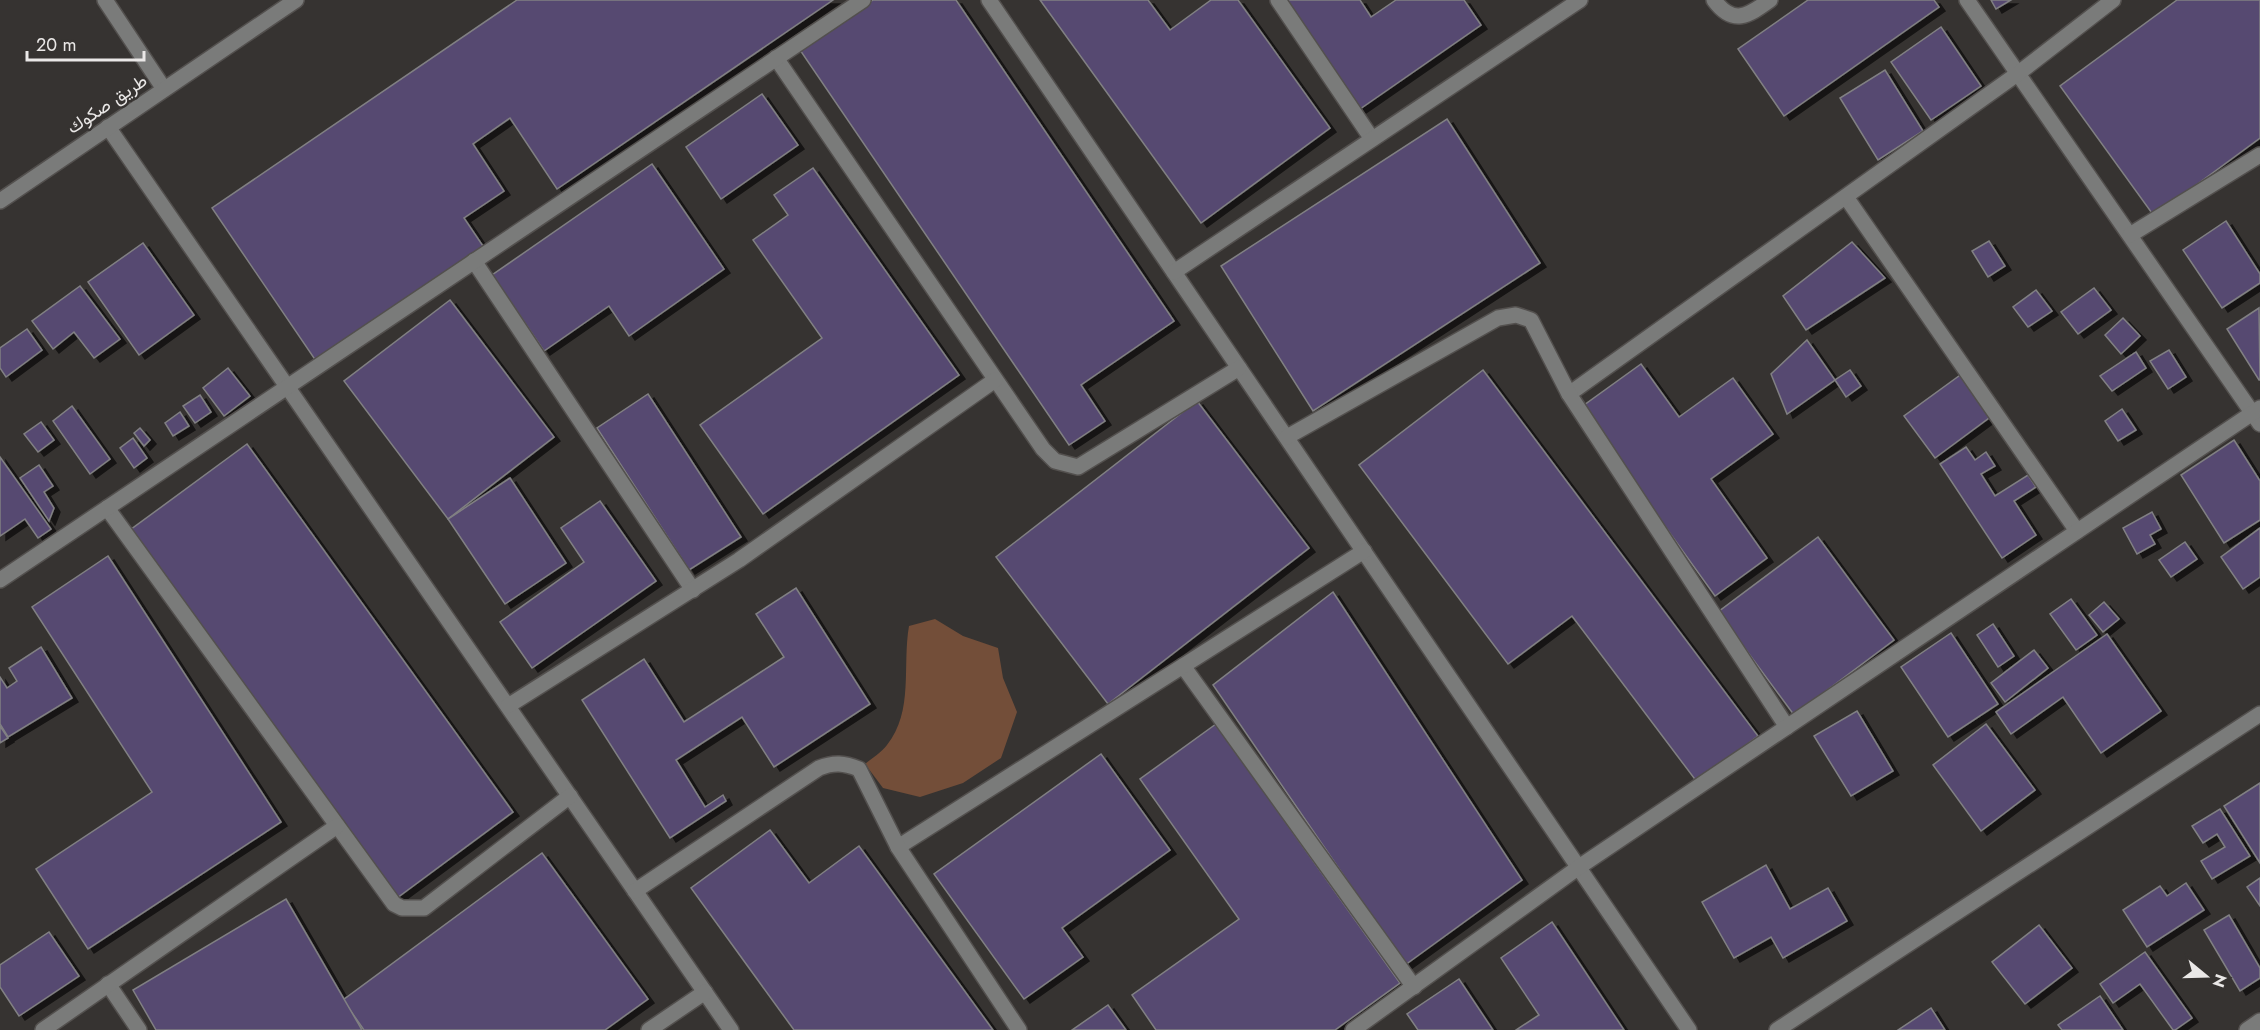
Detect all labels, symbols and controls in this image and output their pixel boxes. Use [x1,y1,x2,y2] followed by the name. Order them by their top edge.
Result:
[27,24,144,62] scale bar
[36,32,76,58] text: 20 m
[62,68,152,140] street label: طريق صكوك
[2176,946,2236,1006] north arrow
[2207,971,2233,990] text: N

